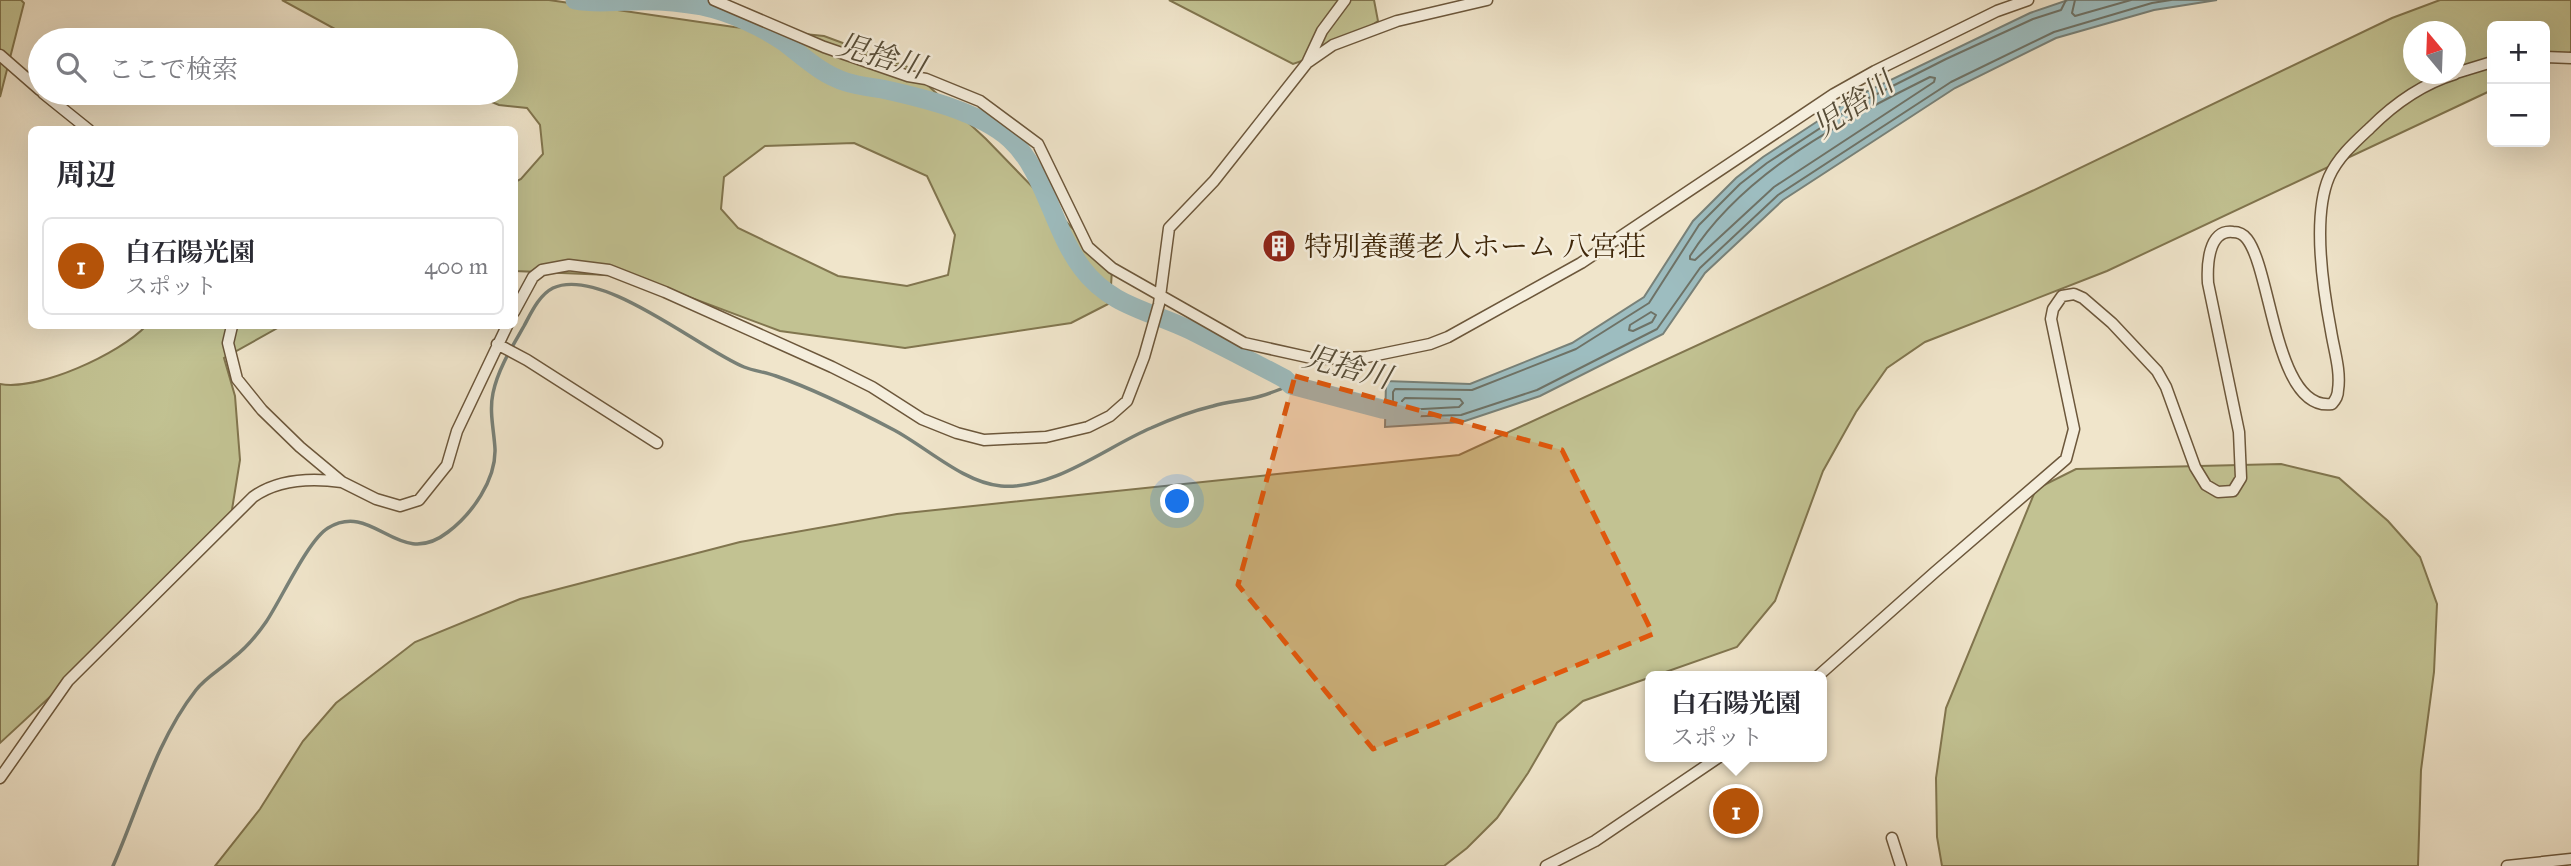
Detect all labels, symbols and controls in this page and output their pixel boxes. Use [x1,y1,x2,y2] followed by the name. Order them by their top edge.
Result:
[2403,21,2466,84] north arrow
[2487,21,2550,147] map controls
[2487,21,2550,84] button: +
[833,26,932,87] water label: 児捨川
[28,28,518,105] search box
[52,48,90,86] icon: search
[108,53,238,85] text: ここで検索
[1806,63,1903,146] water label: 児捨川
[2487,84,2550,147] button: −
[56,157,116,193] text: 周辺
[1260,227,1298,265] building icon: 特別養護老人ホーム 八宮荘
[1304,229,1646,264] place label: 特別養護老人ホーム 八宮荘
[125,236,255,268] text: 白石陽光園
[76,252,86,280] text: 1
[424,252,488,280] text: 400 m
[125,272,217,300] text: スポット
[1299,338,1398,397] water label: 児捨川
[1160,484,1194,518] your location
[1645,671,1827,762] popup
[1671,687,1801,719] text: 白石陽光園
[1671,723,1763,751] text: スポット
[1713,785,1759,837] pin: 1

